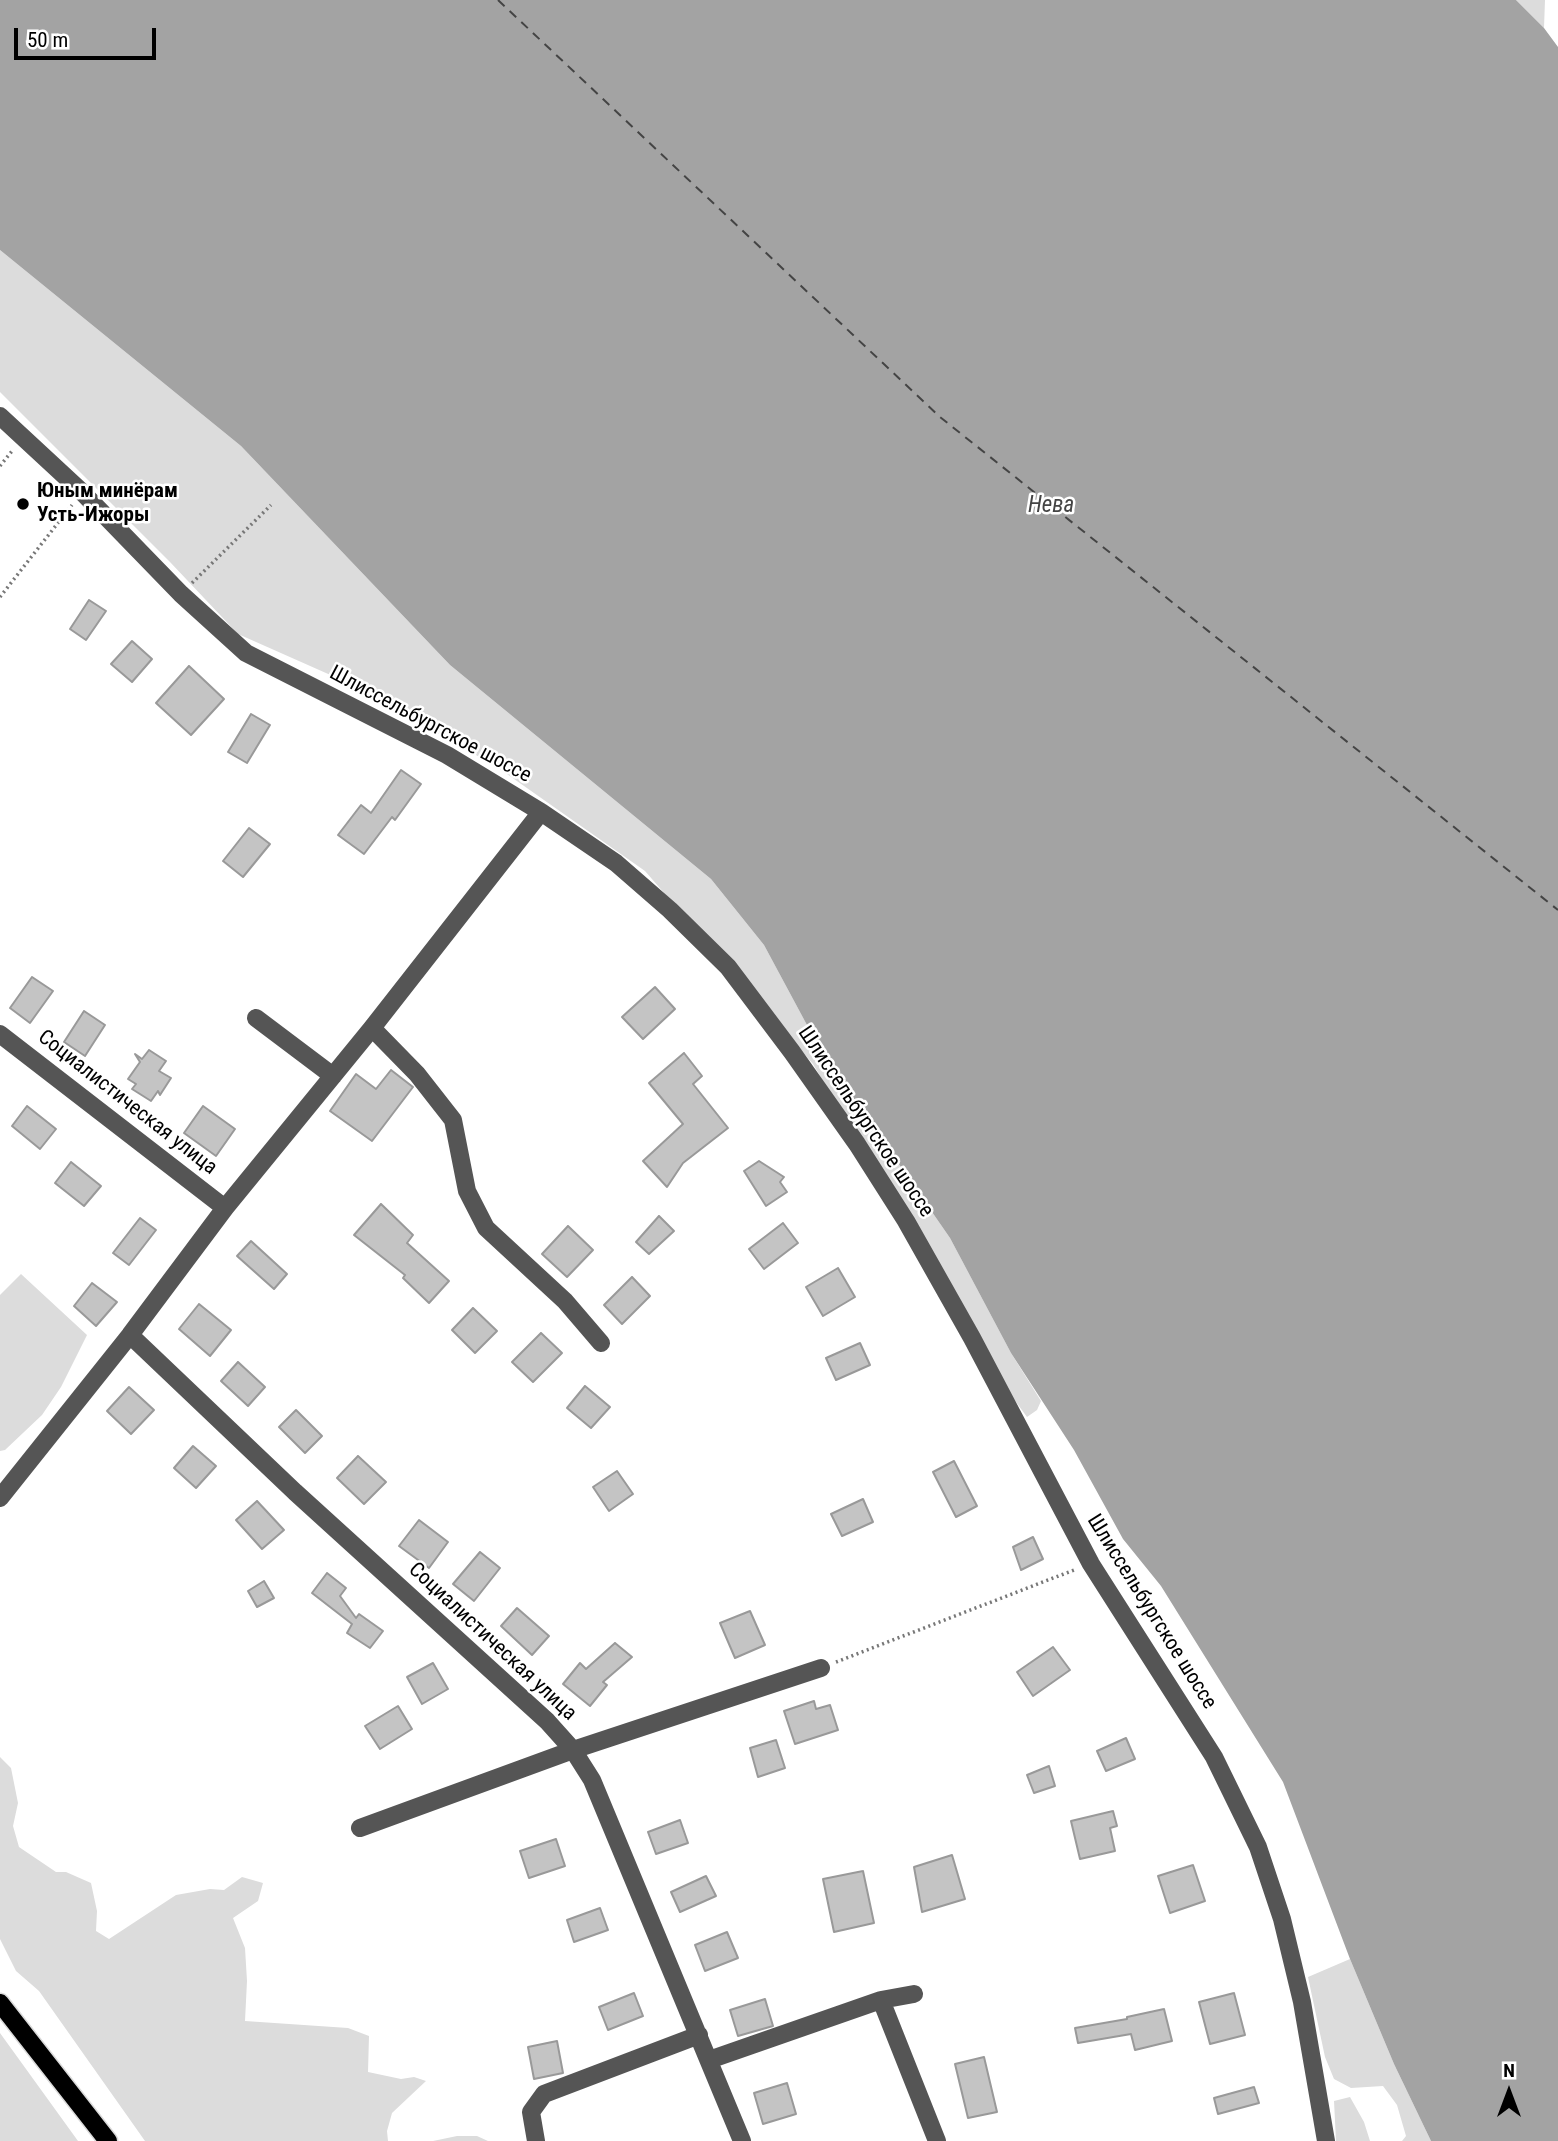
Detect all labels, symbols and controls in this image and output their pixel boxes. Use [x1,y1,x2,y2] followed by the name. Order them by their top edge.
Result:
[18,14,159,58] scale bar
[27,28,68,52] text: 50 m
[37,479,178,529] place label: Юным минёрам Усть-Ижоры
[1028,492,1074,520] water label: Нева
[15,496,31,512] marker: Юным минёрам Усть-Ижоры
[325,661,535,789] street label: Шлиссельбургское шоссе
[792,1022,938,1222] street label: Шлиссельбургское шоссе
[32,1025,222,1181] street label: Социалистическая улица
[1081,1510,1221,1714] street label: Шлиссельбургское шоссе
[403,1558,581,1726] street label: Социалистическая улица
[1474,2057,1544,2127] north arrow
[1503,2059,1515,2082] text: N

